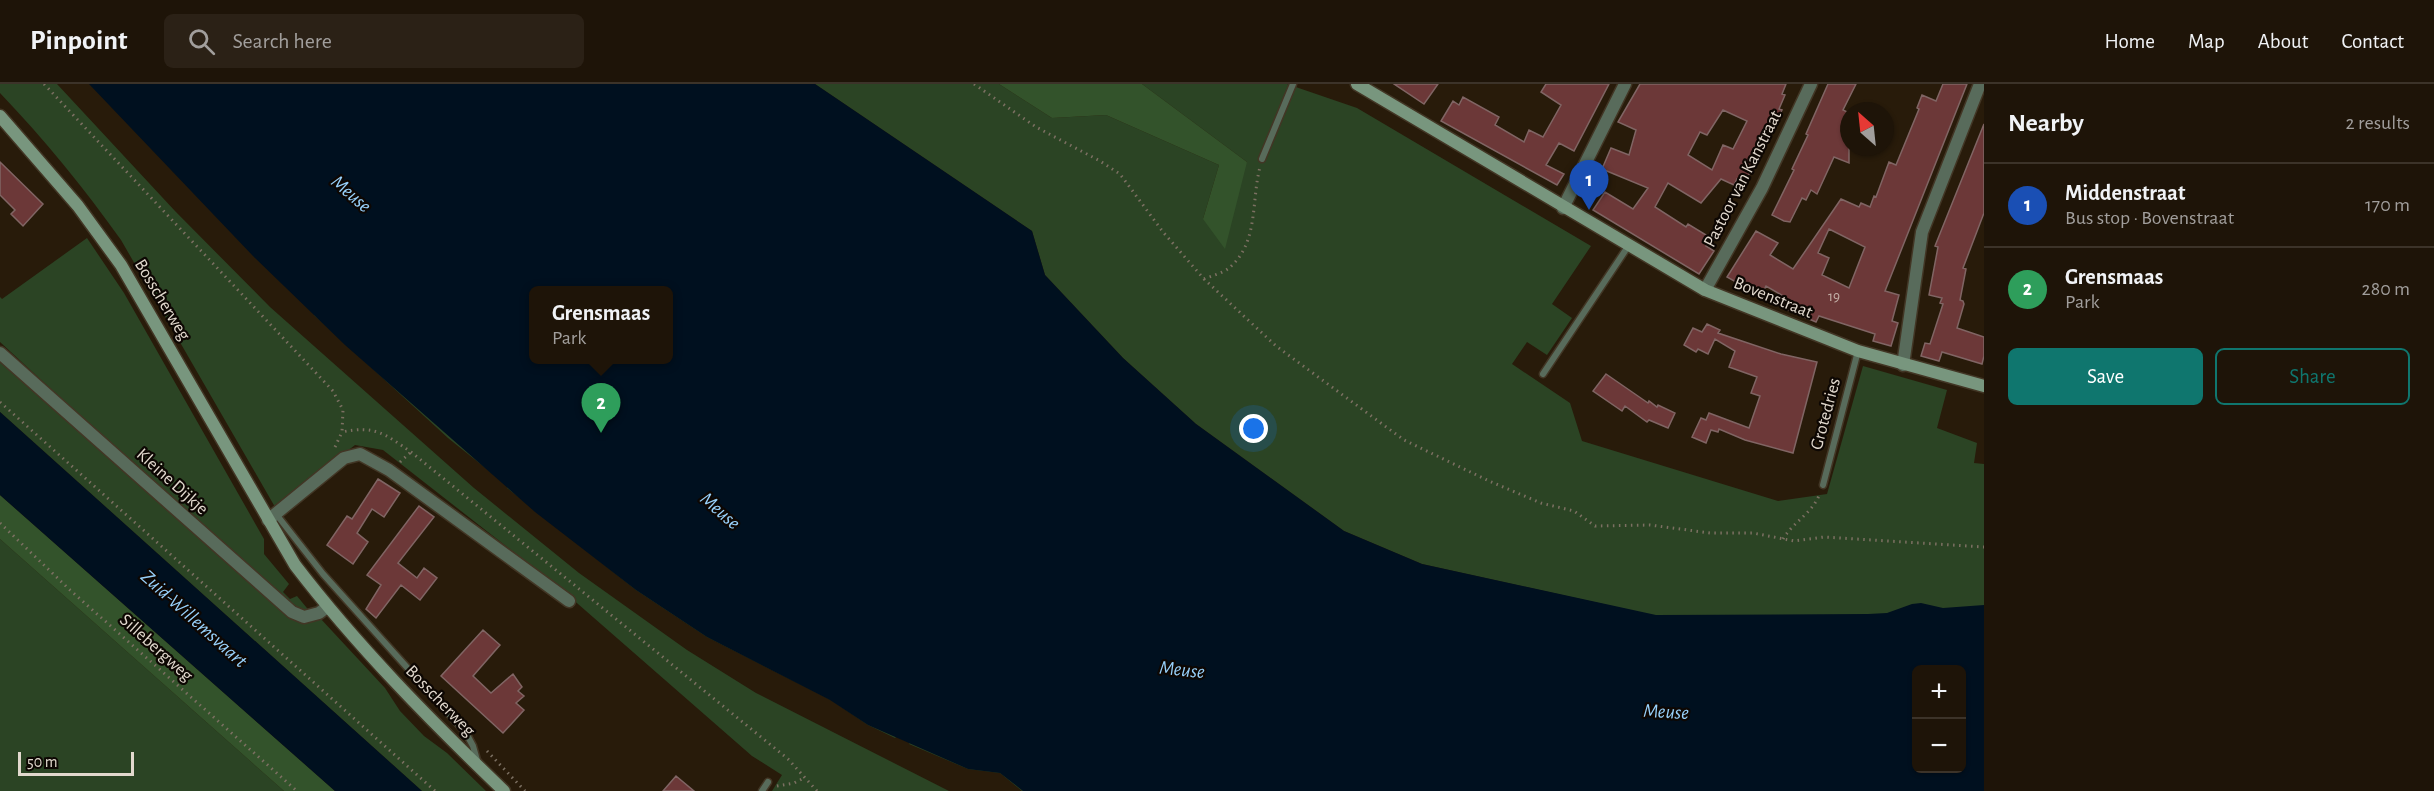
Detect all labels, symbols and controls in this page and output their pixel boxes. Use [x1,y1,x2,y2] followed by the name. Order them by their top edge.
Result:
[164,14,584,68] search box
[185,25,218,58] icon: search
[30,27,128,55] text: Pinpoint
[233,30,332,52] text: Search here
[2104,31,2155,52] text: Home
[2188,31,2225,52] text: Map
[2258,31,2308,52] text: About
[2341,31,2404,52] text: Contact
[1840,102,1894,156] north arrow
[1701,107,1785,250] street label: Pastoor van Kanstraat
[2008,110,2084,136] text: Nearby
[2346,113,2410,133] text: 2 results
[1570,160,1608,210] pin: 1
[327,172,375,217] water label: Meuse
[2065,182,2185,204] text: Middenstraat
[2024,195,2031,215] text: 1
[2365,195,2410,215] text: 170 m
[2065,208,2234,228] text: Bus stop · Bovenstraat
[131,256,193,344] street label: Bosscherweg
[2065,266,2163,288] text: Grensmaas
[1731,274,1815,322] street label: Bovenstraat
[2023,279,2032,299] text: 2
[2362,279,2410,299] text: 280 m
[529,286,673,364] popup
[1828,289,1840,304] house number: 19
[2065,292,2100,312] text: Park
[552,302,650,324] text: Grensmaas
[552,328,586,348] text: Park
[2008,348,2203,405] button: Save
[2215,348,2410,405] button: Share
[1808,376,1844,452] street label: Grotedries
[582,384,620,433] pin: 2
[1239,414,1268,443] your location
[133,445,211,519] street label: Kleine Dijkje
[696,489,744,534] water label: Meuse
[137,566,251,672] water label: Zuid-Willemsvaart
[116,611,196,685] street label: Sillebergweg
[1158,658,1206,682] water label: Meuse
[402,662,478,740] street label: Bosscherweg
[1912,665,1966,773] map controls
[1912,665,1966,719] button: +
[1643,701,1690,723] water label: Meuse
[1912,719,1966,773] button: −
[18,749,134,776] scale bar
[27,754,58,770] text: 50 m

